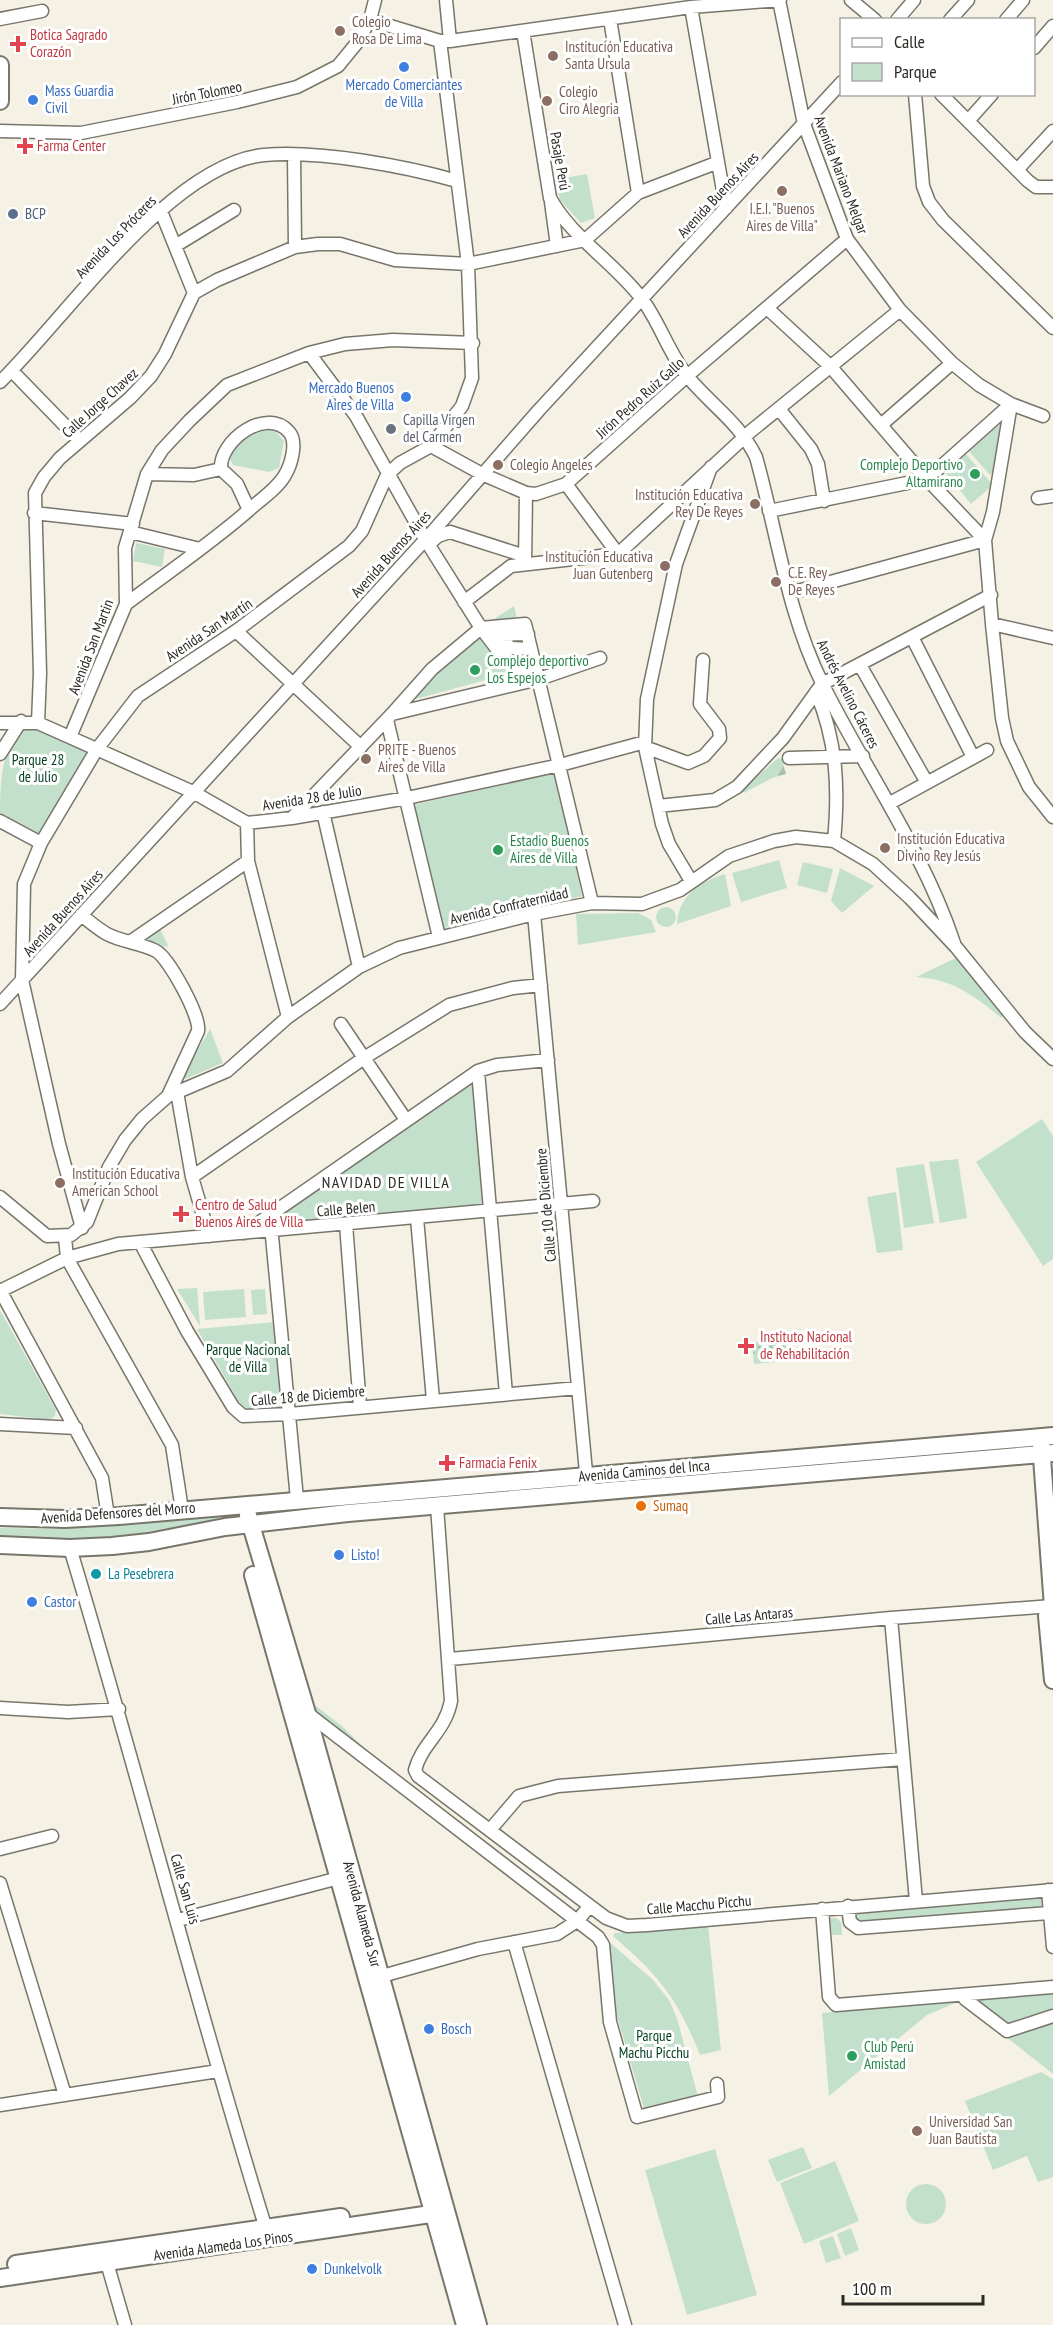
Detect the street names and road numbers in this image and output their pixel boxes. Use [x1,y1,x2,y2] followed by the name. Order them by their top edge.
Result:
[169,76,243,109] street label: Jirón Tolomeo
[810,113,873,237] street label: Avenida Mariano Melgar
[546,130,575,192] street label: Pasaje Perú
[673,148,762,242] street label: Avenida Buenos Aires
[71,191,160,282] street label: Avenida Los Próceres
[591,353,688,443] street label: Jirón Pedro Ruiz Gallo
[58,363,142,442] street label: Calle Jorge Chavez
[347,506,435,601] street label: Avenida Buenos Aires
[162,594,256,666] street label: Avenida San Martín
[64,597,117,697] street label: Avenida San Martin
[813,636,884,751] street label: Andrés Avelino Cáceres
[261,780,363,815] street label: Avenida 28 de Julio
[19,865,107,960] street label: Avenida Buenos Aires
[448,883,570,928] street label: Avenida Confraternidad
[531,1147,560,1263] street label: Calle 10 de Diciembre
[316,1196,376,1221] street label: Calle Belen
[250,1381,366,1410] street label: Calle 18 de Diciembre
[577,1455,711,1486] street label: Avenida Caminos del Inca
[40,1498,196,1527] street label: Avenida Defensores del Morro
[704,1602,794,1629] street label: Calle Las Antaras
[166,1852,205,1926] street label: Calle San Luis
[339,1859,386,1970] street label: Avenida Alameda Sur
[646,1890,752,1919] street label: Calle Macchu Picchu
[152,2226,294,2265] street label: Avenida Alameda Los Pinos

